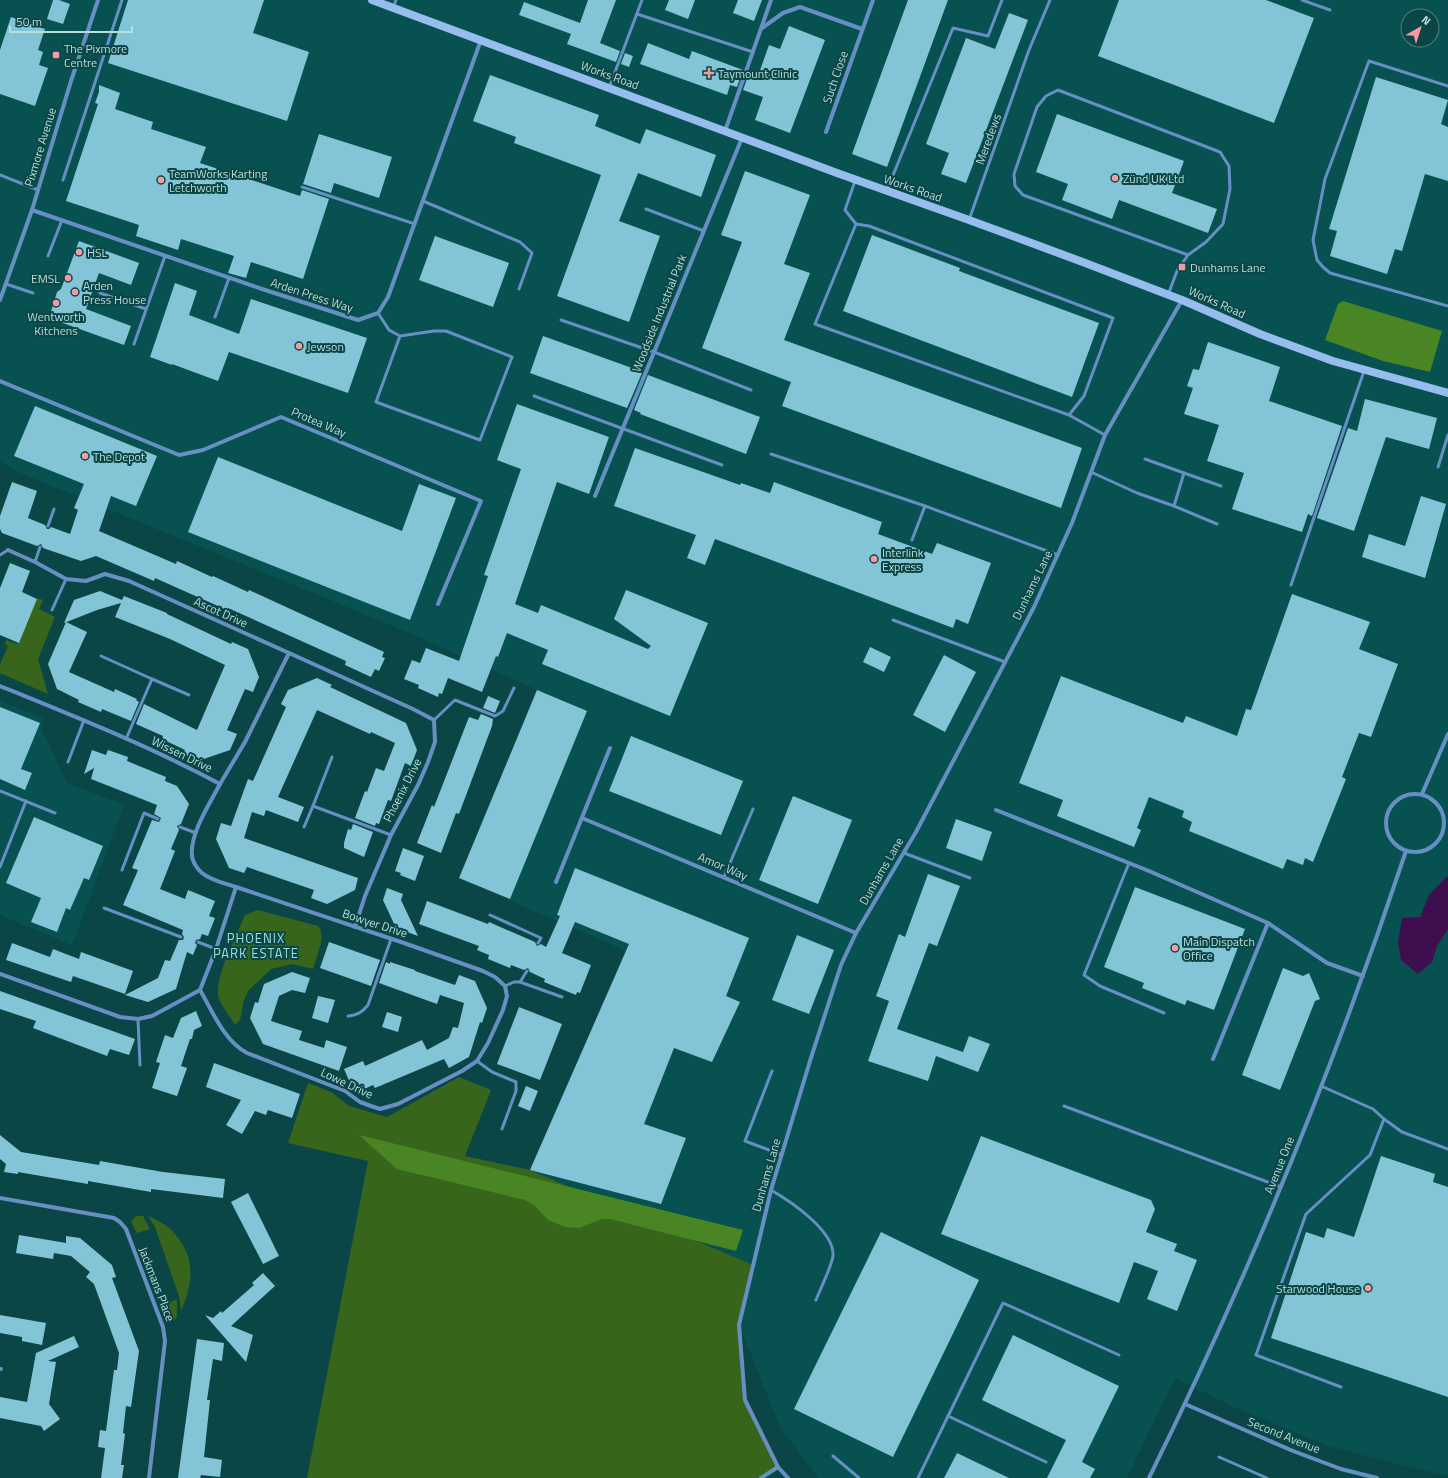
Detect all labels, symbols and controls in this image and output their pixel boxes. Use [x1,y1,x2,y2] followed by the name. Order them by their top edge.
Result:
[10,8,132,34] scale bar
[1400,8,1440,48] north arrow
[16,12,42,31] text: 50 m
[1418,12,1434,29] text: N
[64,39,127,72] place label: The Pixmore Centre
[817,48,853,106] street label: Such Close
[51,50,61,60] marker: The Pixmore Centre
[578,56,642,94] street label: Works Road
[718,64,797,83] place label: Taymount Clinic
[703,67,715,79] marker: Taymount Clinic
[19,105,61,189] street label: Pixmore Avenue
[970,110,1006,167] street label: Meredews
[169,164,267,197] place label: TeamWorks Karting Letchworth
[881,169,945,207] street label: Works Road
[1123,169,1184,188] place label: Zünd UK Ltd
[1110,173,1120,183] marker: Zünd UK Ltd
[156,175,166,185] marker: TeamWorks Karting Letchworth
[87,243,108,262] place label: HSL
[74,247,84,257] marker: HSL
[627,251,691,375] street label: Woodside Industrial Park
[1190,258,1266,277] place label: Dunhams Lane
[1177,262,1187,272] marker: Dunhams Lane
[31,269,60,288] place label: EMSL
[63,273,73,283] marker: EMSL
[268,273,356,317] street label: Arden Press Way
[83,276,146,309] place label: Arden Press House
[1185,281,1249,323] street label: Works Road
[70,287,80,297] marker: Arden Press House
[51,298,61,308] marker: Wentworth Kitchens
[27,307,85,340] place label: Wentworth Kitchens
[307,337,344,356] place label: Jewson
[294,341,304,351] marker: Jewson
[288,402,350,442] street label: Protea Way
[93,447,146,466] place label: The Depot
[80,451,90,461] marker: The Depot
[882,543,924,576] place label: Interlink Express
[1007,547,1057,623] street label: Dunhams Lane
[869,554,879,564] marker: Interlink Express
[191,592,251,632] street label: Ascot Drive
[148,731,216,777] street label: Wissen Drive
[378,755,426,825] street label: Phoenix Drive
[854,834,908,908] street label: Dunhams Lane
[695,847,751,885] street label: Amor Way
[340,904,410,942] street label: Bowyer Drive
[213,928,299,963] district label: PHOENIX PARK ESTATE
[1183,932,1255,965] place label: Main Dispatch Office
[1170,943,1180,953] marker: Main Dispatch Office
[318,1063,376,1103] street label: Lowe Drive
[1259,1133,1299,1197] street label: Avenue One
[746,1136,786,1214] street label: Dunhams Lane
[134,1244,180,1324] street label: Jackmans Place
[1276,1279,1360,1298] place label: Starwood House
[1363,1283,1373,1293] marker: Starwood House
[1245,1412,1323,1458] street label: Second Avenue

